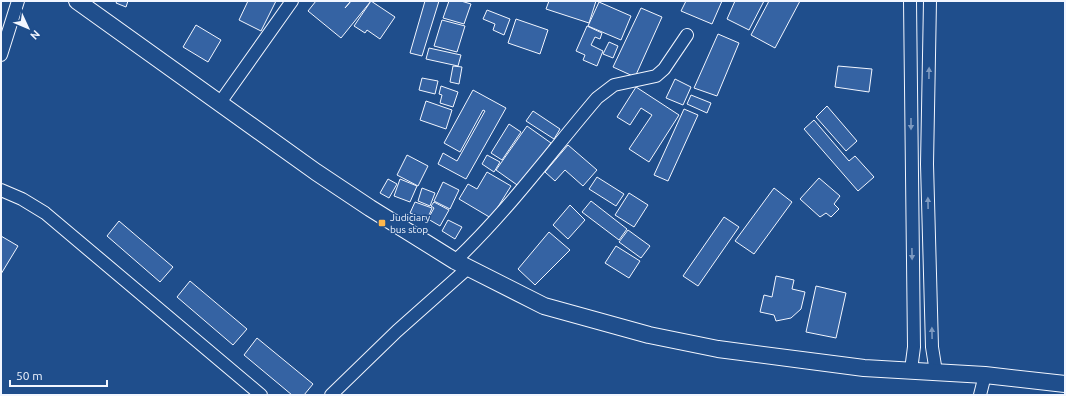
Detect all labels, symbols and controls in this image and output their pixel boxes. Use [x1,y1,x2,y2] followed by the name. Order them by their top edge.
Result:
[8,8,48,48] north arrow
[28,28,42,42] text: N
[926,66,932,79] one-way arrow
[908,118,914,131] one-way arrow
[925,197,932,209] one-way arrow
[390,212,430,235] place label: Judiciary bus stop
[377,218,387,228] marker: Judiciary bus stop
[909,248,915,261] one-way arrow
[928,327,935,339] one-way arrow
[10,362,107,388] scale bar
[16,369,43,382] text: 50 m

